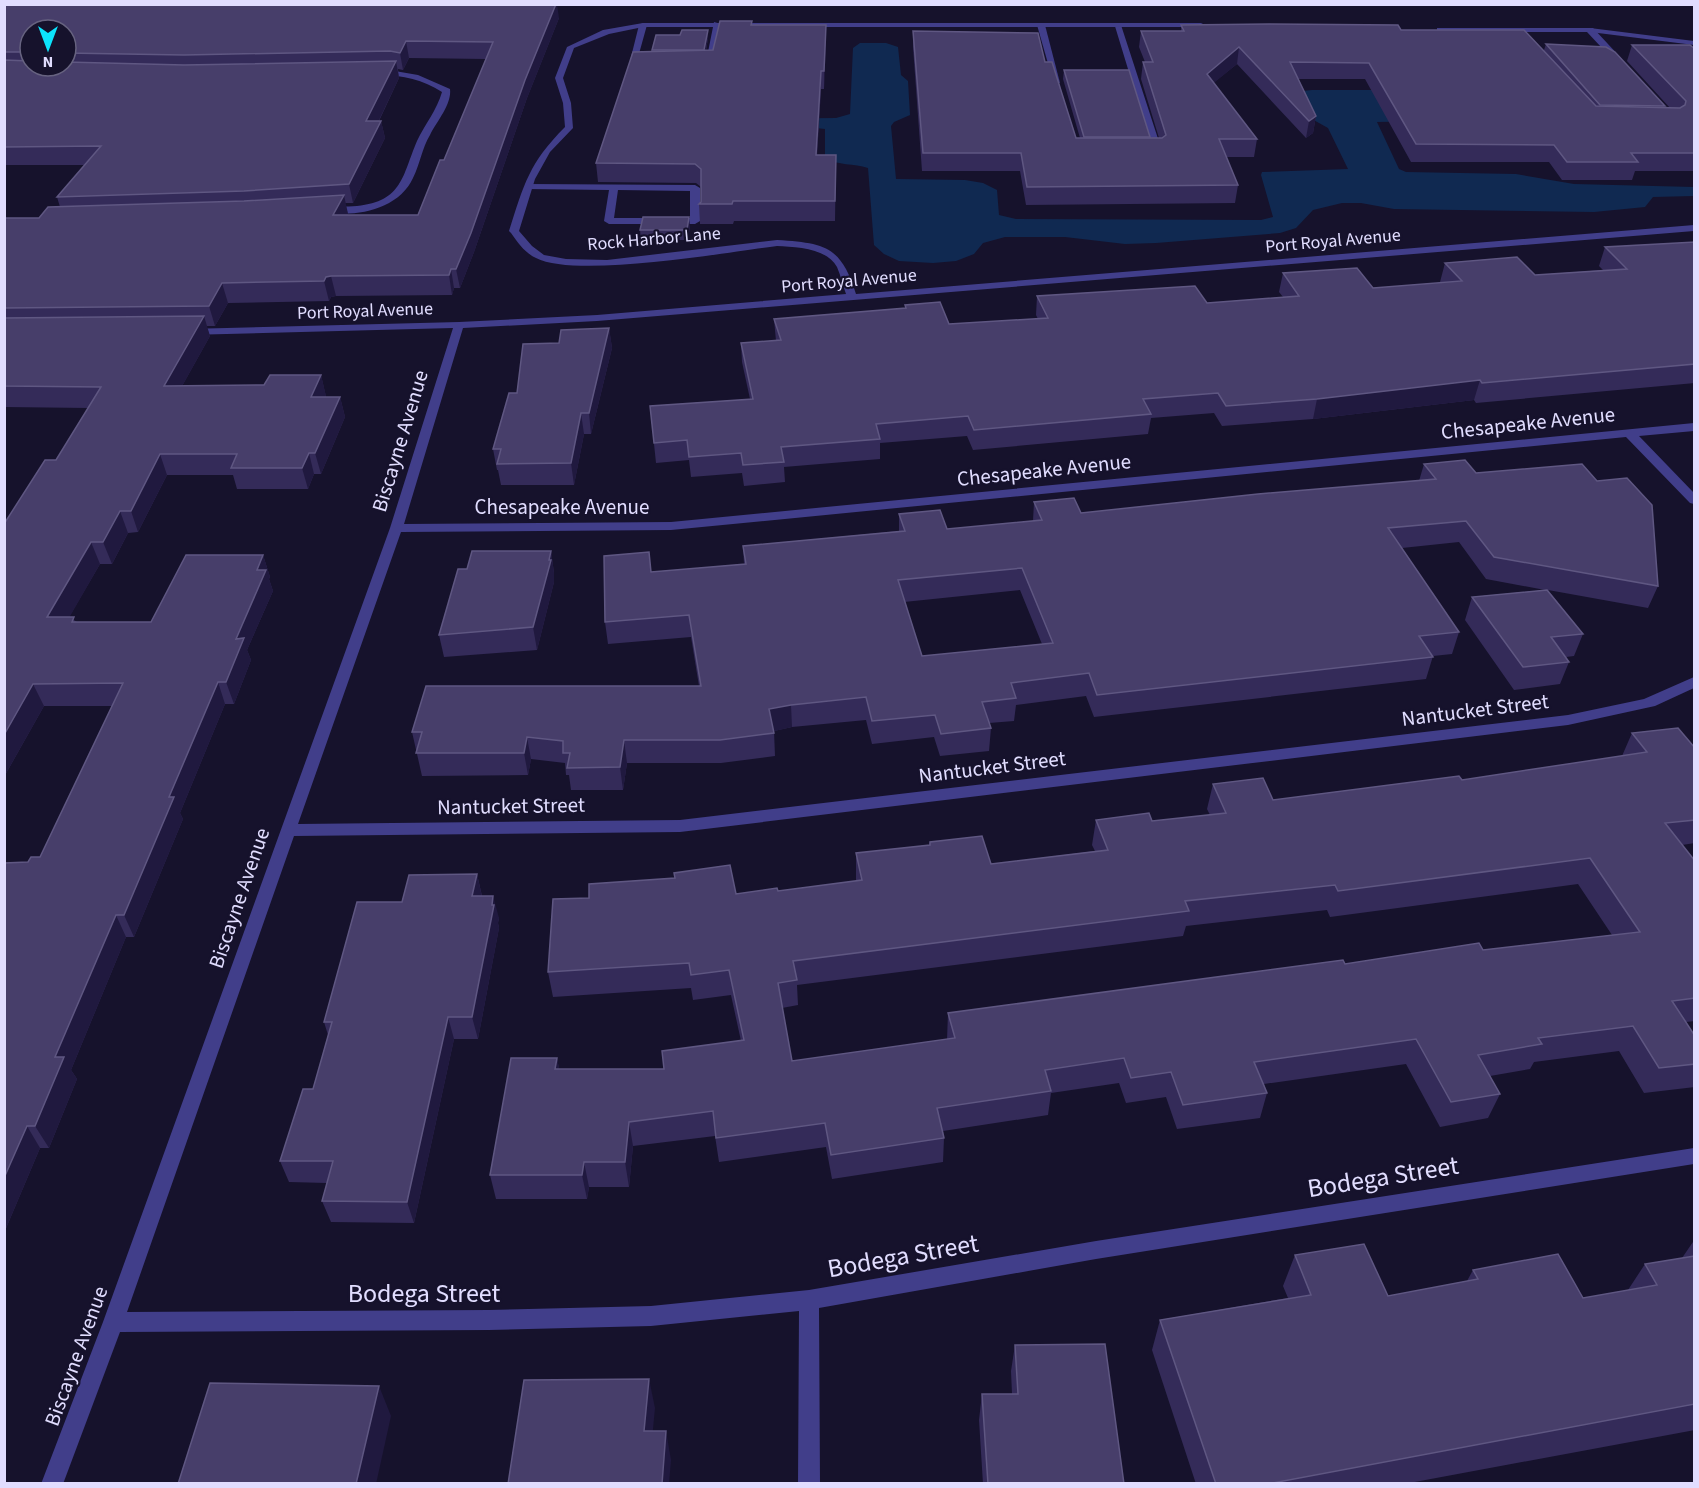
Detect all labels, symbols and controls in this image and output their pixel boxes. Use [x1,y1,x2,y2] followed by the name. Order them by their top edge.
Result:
[18,18,78,78] north arrow
[43,51,53,73] text: N
[586,221,722,257] street label: Rock Harbor Lane
[1264,223,1402,259] street label: Port Royal Avenue
[780,263,918,299] street label: Port Royal Avenue
[297,296,433,326] street label: Port Royal Avenue
[364,366,436,516] street label: Biscayne Avenue
[1439,399,1617,447] street label: Chesapeake Avenue
[955,446,1133,494] street label: Chesapeake Avenue
[475,492,649,522] street label: Chesapeake Avenue
[1400,686,1550,734] street label: Nantucket Street
[917,743,1067,791] street label: Nantucket Street
[437,790,585,822] street label: Nantucket Street
[201,824,277,972] street label: Biscayne Avenue
[1305,1147,1461,1207] street label: Bodega Street
[825,1224,982,1287] street label: Bodega Street
[348,1275,500,1312] street label: Bodega Street
[37,1282,115,1430] street label: Biscayne Avenue

